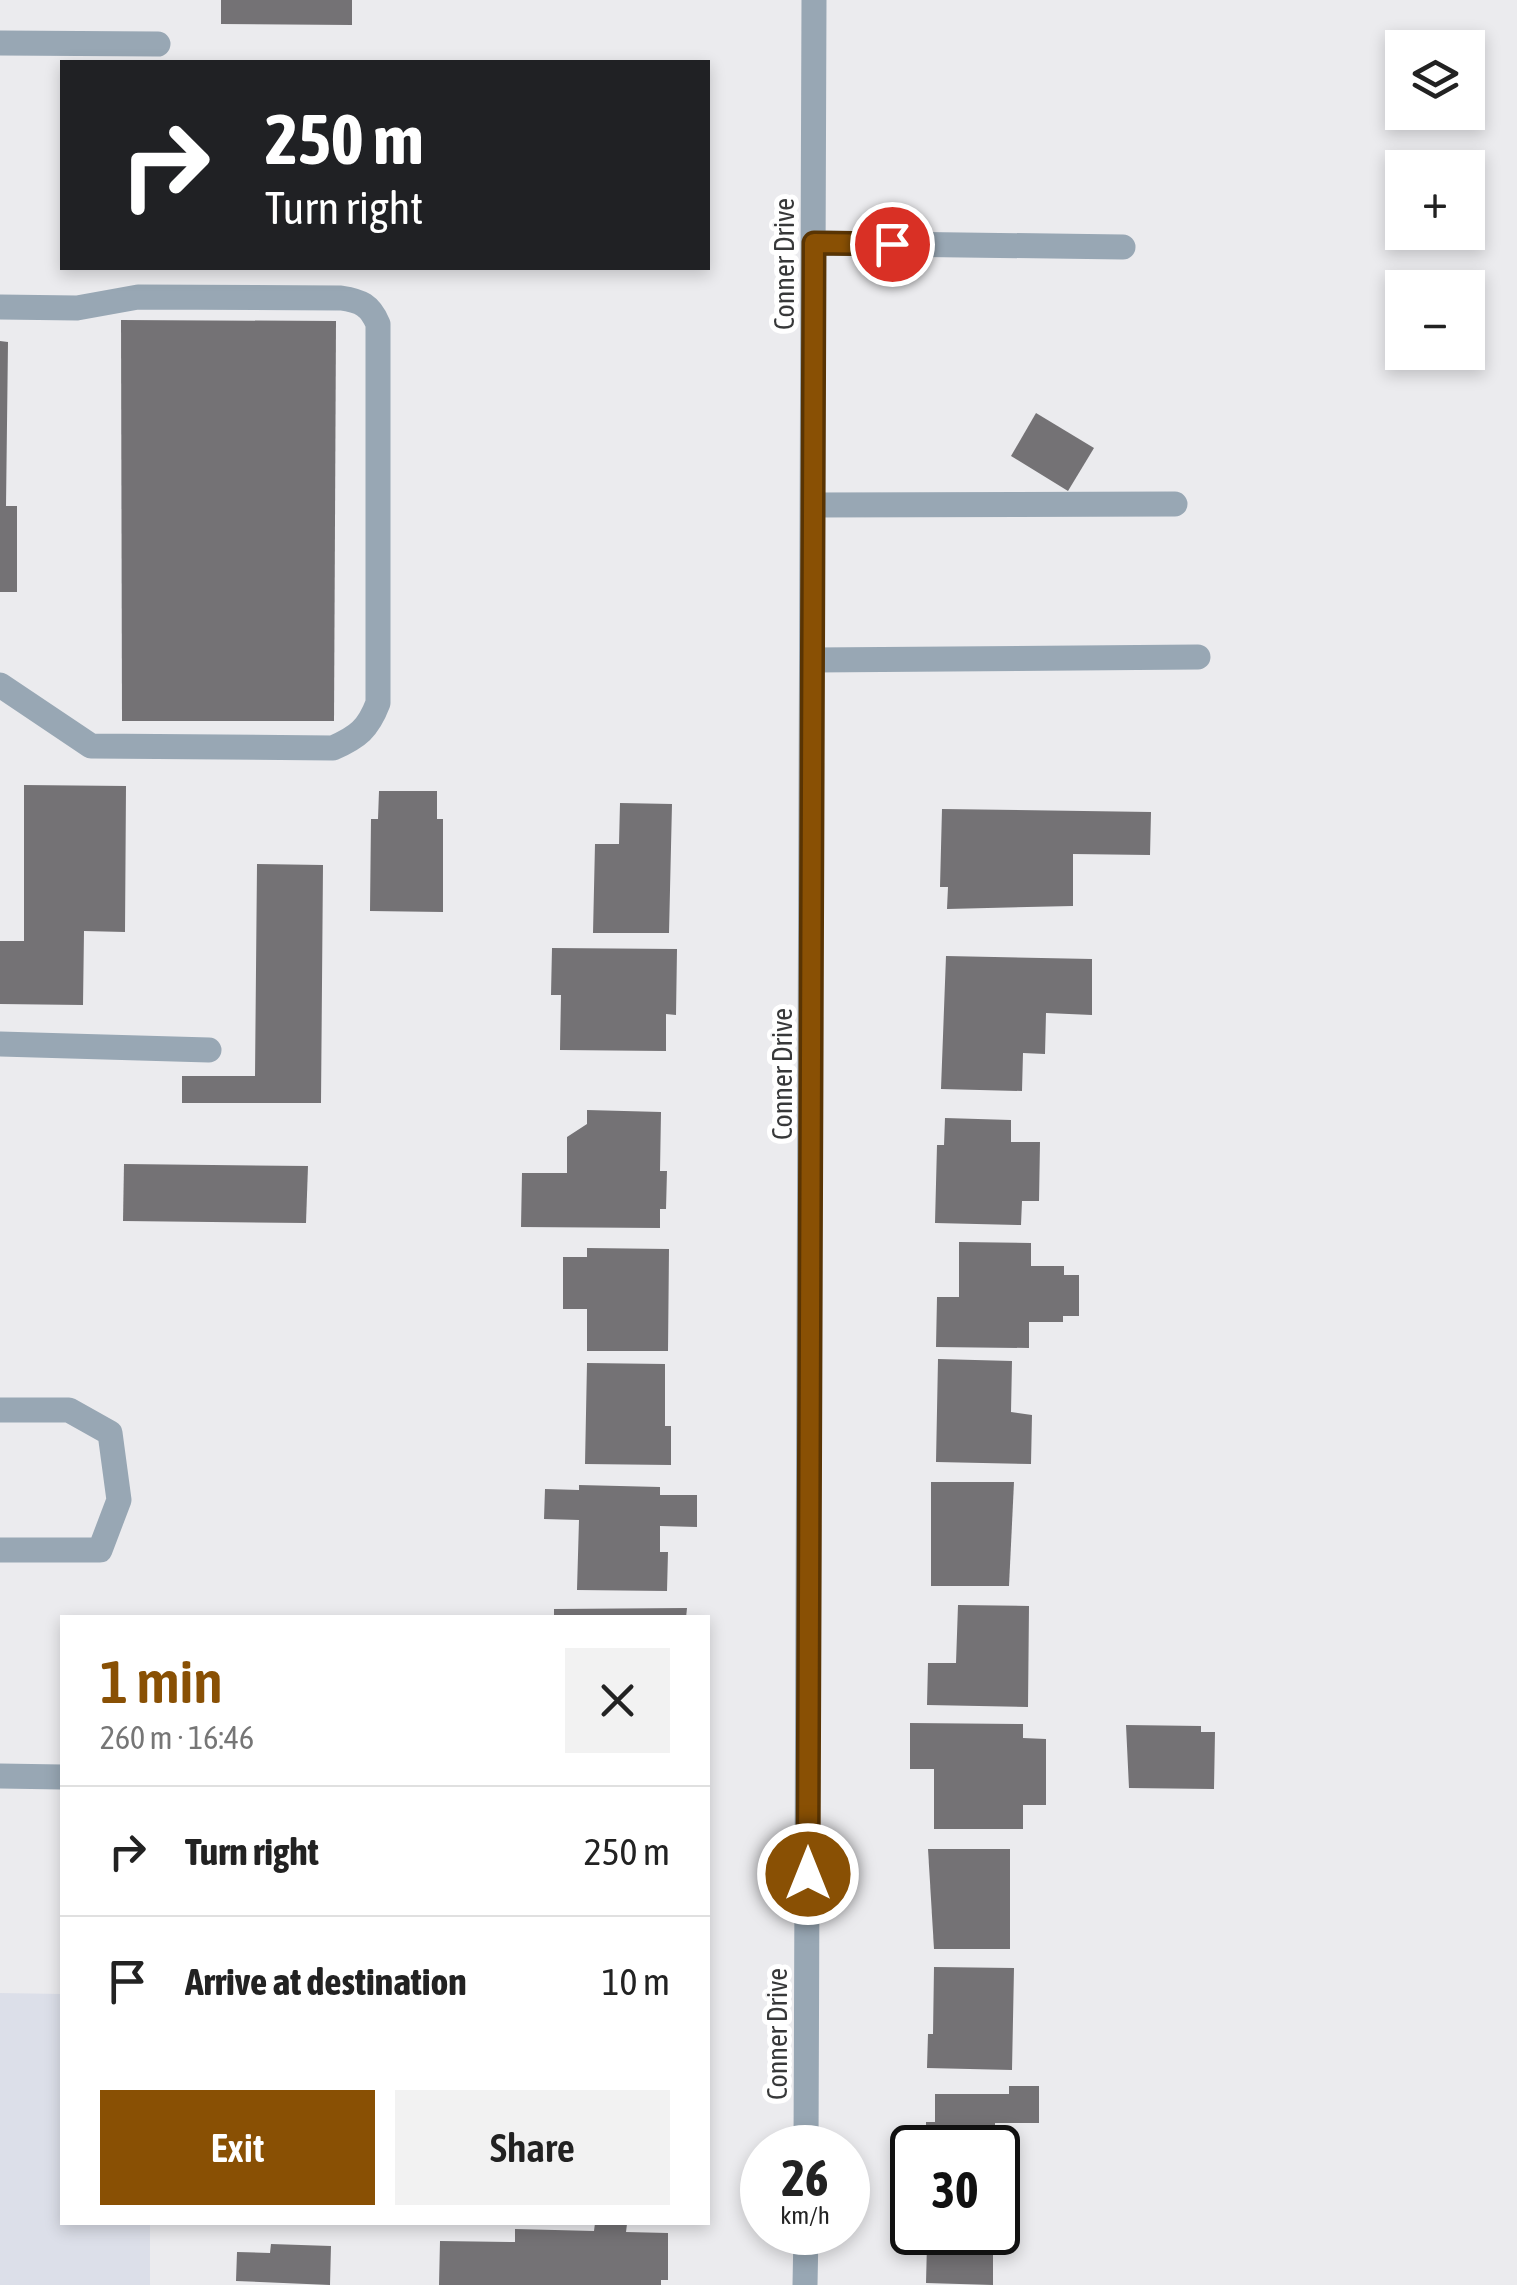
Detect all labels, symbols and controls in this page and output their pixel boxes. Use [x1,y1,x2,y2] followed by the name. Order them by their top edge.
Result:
[1385,30,1485,370] map controls
[1385,30,1485,130] button: layers
[265,99,424,179] text: 250 m
[100,100,230,230] icon: right
[1385,150,1485,250] button: +
[265,182,423,234] text: Turn right
[768,198,800,330] street label: Conner Drive
[850,202,935,287] pin
[865,217,920,272] icon: arrive
[1385,270,1485,370] button: −
[766,1008,798,1140] street label: Conner Drive
[100,1647,223,1716] text: 1 min
[565,1648,670,1753] button: close
[100,1719,254,1756] text: 260 m · 16:46
[756,1822,860,1926] position arrow
[100,1824,155,1879] icon: right
[185,1830,319,1873] text: Turn right
[584,1830,670,1873] text: 250 m
[100,1954,155,2009] icon: arrive
[185,1960,467,2003] text: Arrive at destination
[602,1960,670,2003] text: 10 m
[761,1968,793,2100] street label: Conner Drive
[100,2090,375,2205] button: Exit
[395,2090,670,2205] button: Share
[890,2125,1020,2255] speed limit sign: 30
[781,2149,828,2207] text: 26
[780,2201,830,2229] text: km/h

